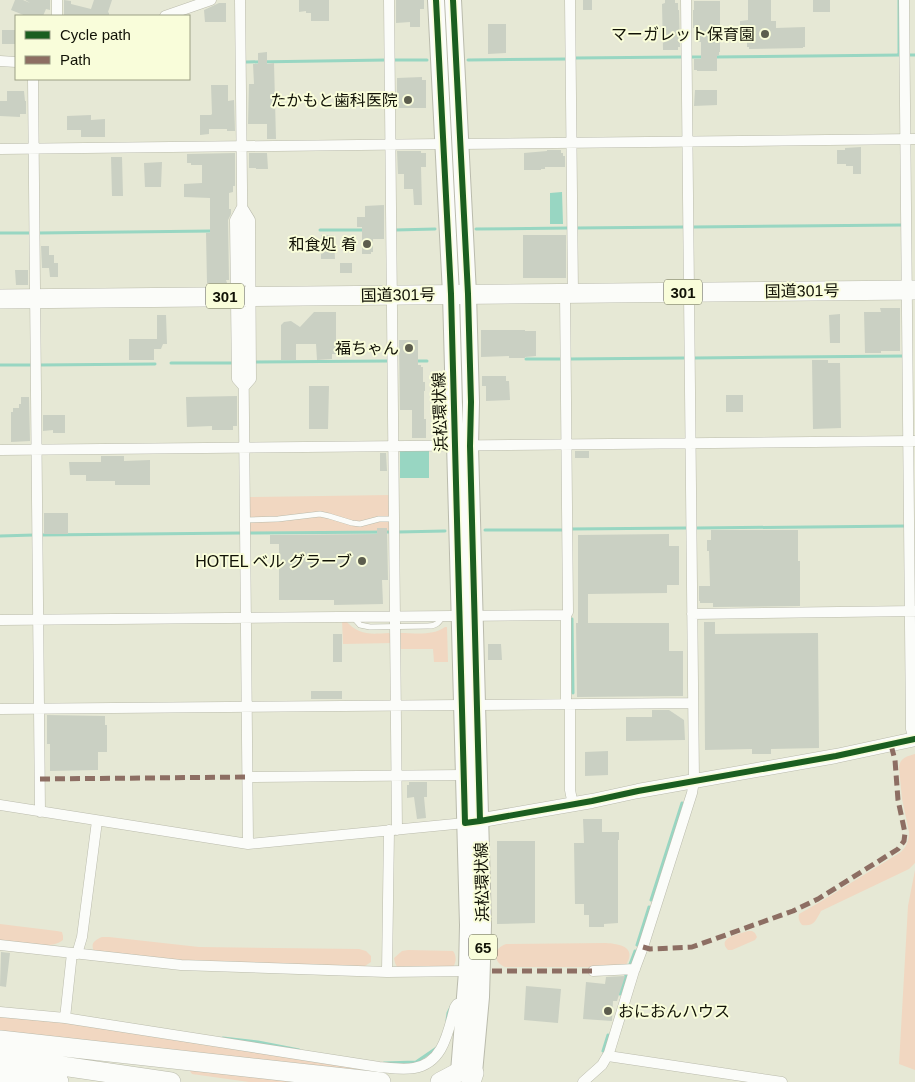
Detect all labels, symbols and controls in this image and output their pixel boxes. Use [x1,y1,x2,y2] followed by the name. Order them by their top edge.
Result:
[15,15,190,80] legend
[60,26,131,43] text: Cycle path
[611,26,755,43] place label: マーガレット保育園
[759,28,771,40] marker: マーガレット保育園
[60,51,91,68] text: Path
[270,92,398,109] place label: たかもと歯科医院
[402,94,414,106] marker: たかもと歯科医院
[289,236,357,253] place label: 和食処 肴
[361,238,373,250] marker: 和食処 肴
[664,280,702,304] road number: 301
[765,282,839,300] street label: 国道301号
[206,284,244,308] road number: 301
[361,286,435,304] street label: 国道301号
[335,340,399,357] place label: 福ちゃん
[403,342,415,354] marker: 福ちゃん
[430,372,450,452] street label: 浜松環状線
[195,553,352,570] place label: HOTEL ベル グラーブ
[356,555,368,567] marker: HOTEL ベル グラーブ
[473,842,491,922] street label: 浜松環状線
[469,934,497,960] road number: 65
[618,1003,730,1020] place label: おにおんハウス
[602,1005,614,1017] marker: おにおんハウス

